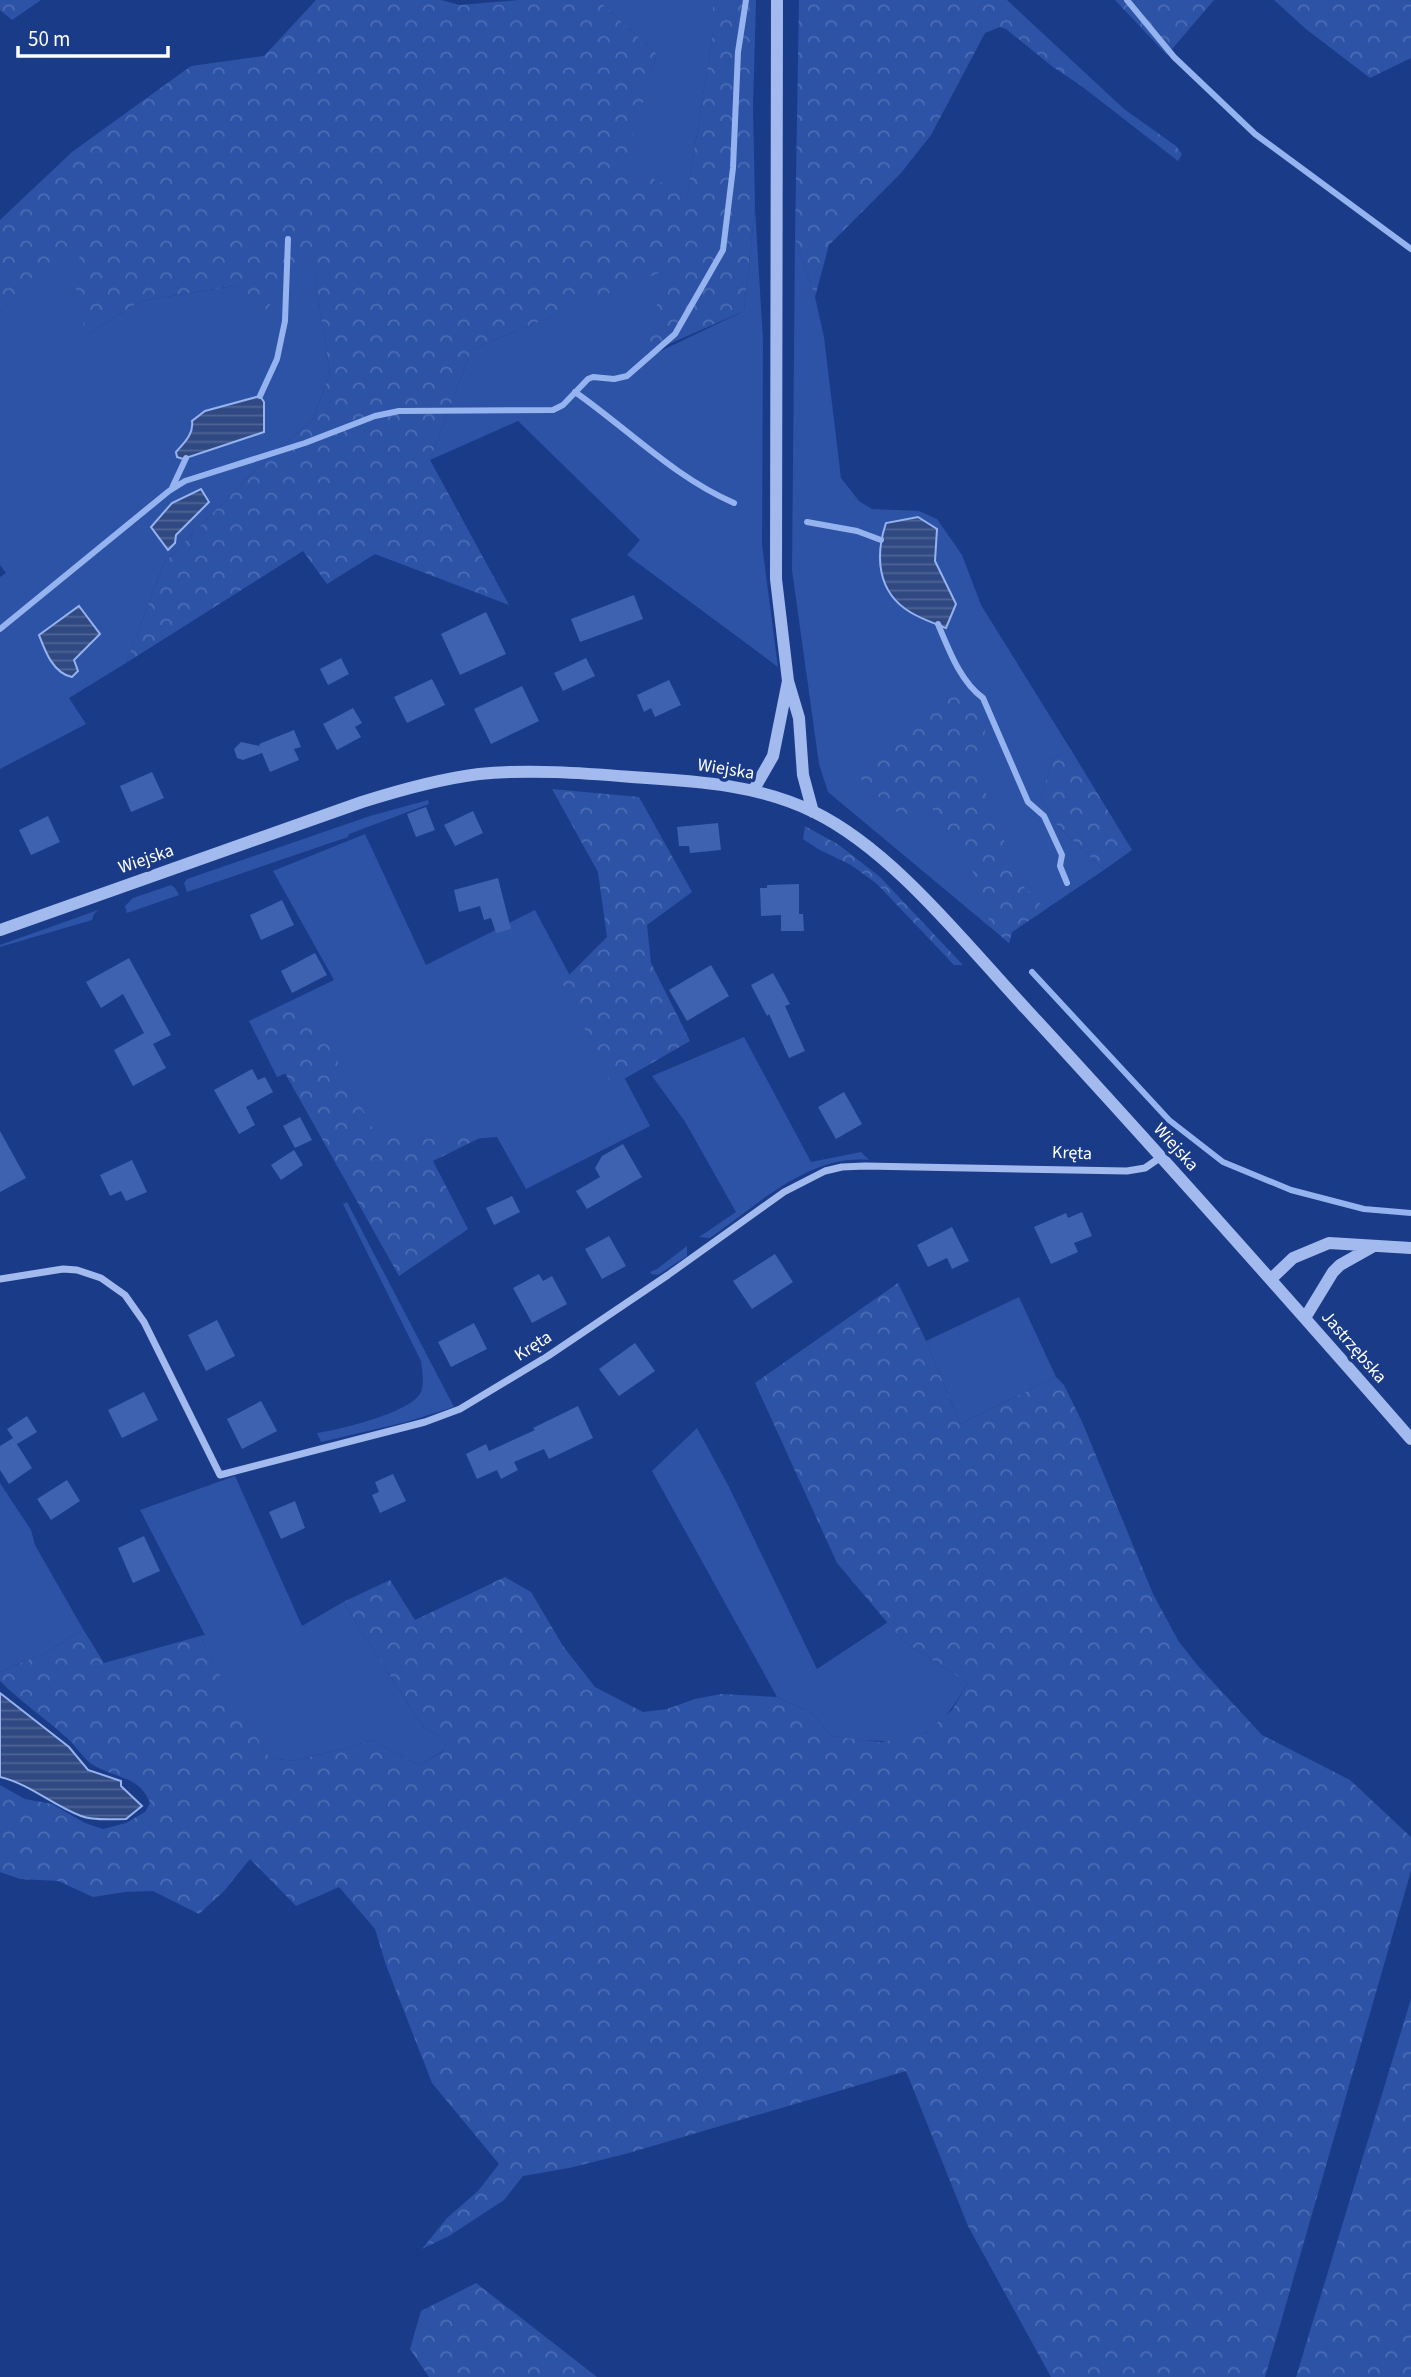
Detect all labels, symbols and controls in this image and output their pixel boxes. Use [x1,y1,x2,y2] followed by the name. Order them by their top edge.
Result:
[18,14,168,58] scale bar
[28,24,70,54] text: 50 m
[696,752,756,786] street label: Wiejska
[115,838,177,880] street label: Wiejska
[1148,1117,1204,1177] street label: Wiejska
[1052,1140,1092,1166] street label: Kręta
[1315,1305,1393,1389] street label: Jastrzębska
[509,1325,557,1367] street label: Kręta

